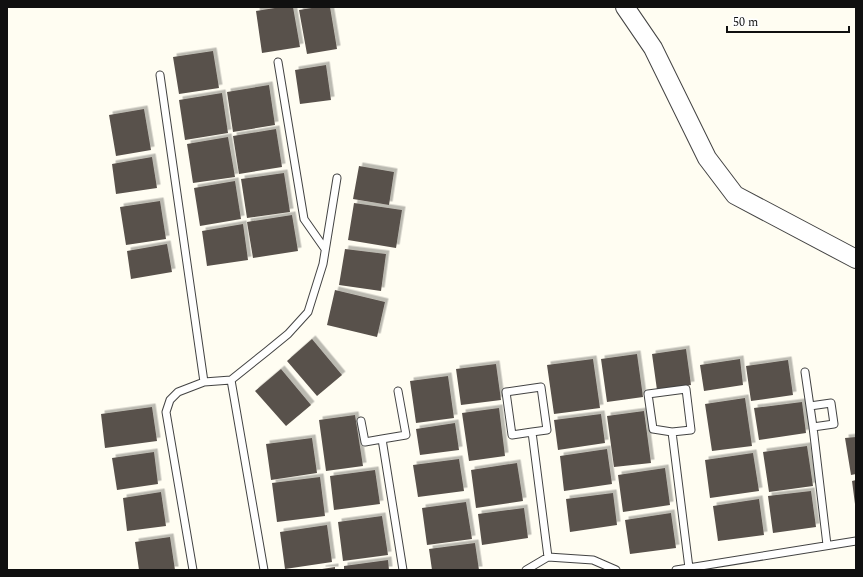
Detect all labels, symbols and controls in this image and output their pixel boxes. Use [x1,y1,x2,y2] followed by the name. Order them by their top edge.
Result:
[727,8,849,34] scale bar
[733,13,758,32] text: 50 m

